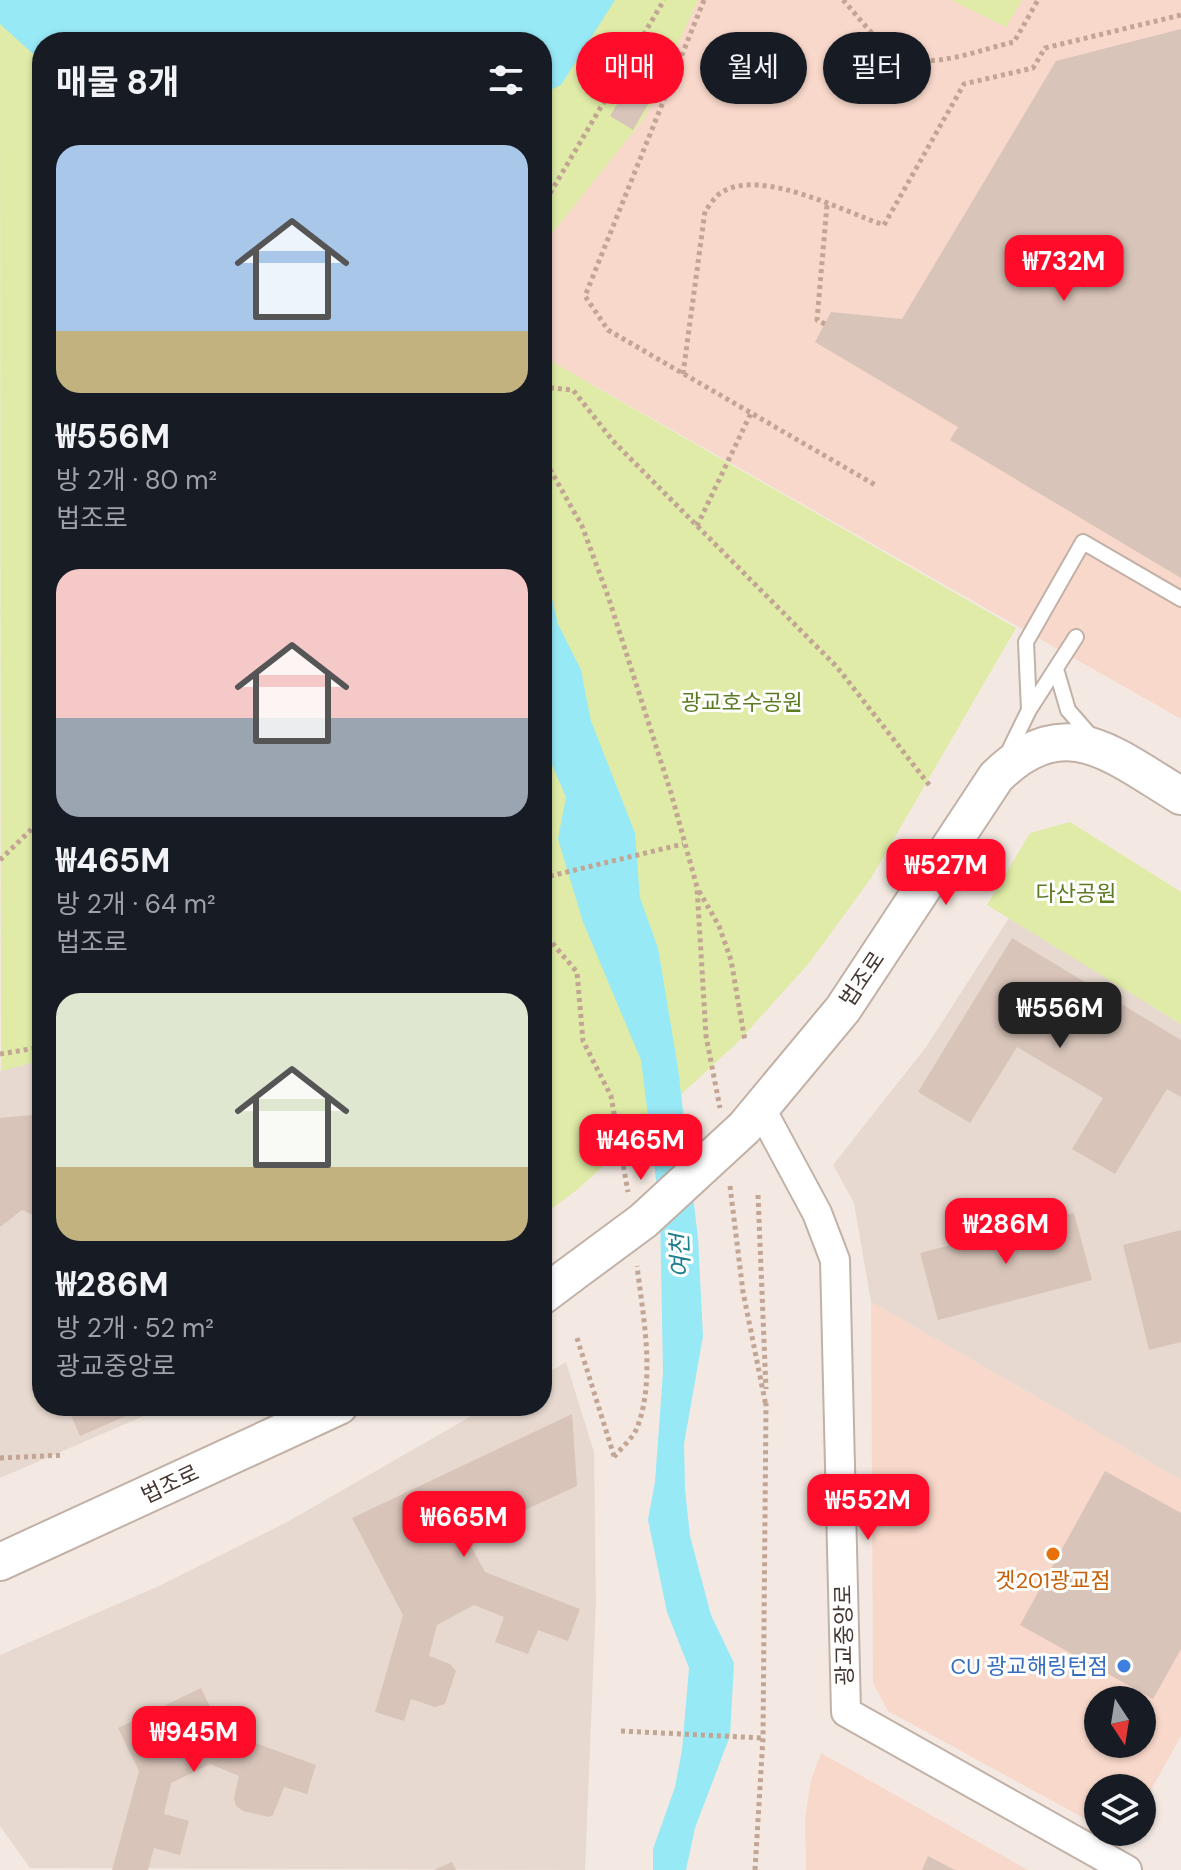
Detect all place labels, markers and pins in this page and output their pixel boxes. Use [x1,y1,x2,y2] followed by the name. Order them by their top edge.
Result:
[1008,235,1120,303] pin: ₩732M
[890,839,1002,907] pin: ₩527M
[1004,982,1116,1050] pin: ₩556M
[585,1114,697,1182] pin: ₩465M
[950,1198,1062,1266] pin: ₩286M
[812,1474,924,1542] pin: ₩552M
[408,1491,520,1559] pin: ₩665M
[1044,1545,1062,1563] marker: 겟201광교점
[995,1566,1111,1595] place label: 겟201광교점
[951,1652,1108,1681] place label: CU 광교해링턴점
[1115,1657,1133,1675] marker: CU 광교해링턴점
[138,1706,250,1774] pin: ₩945M

